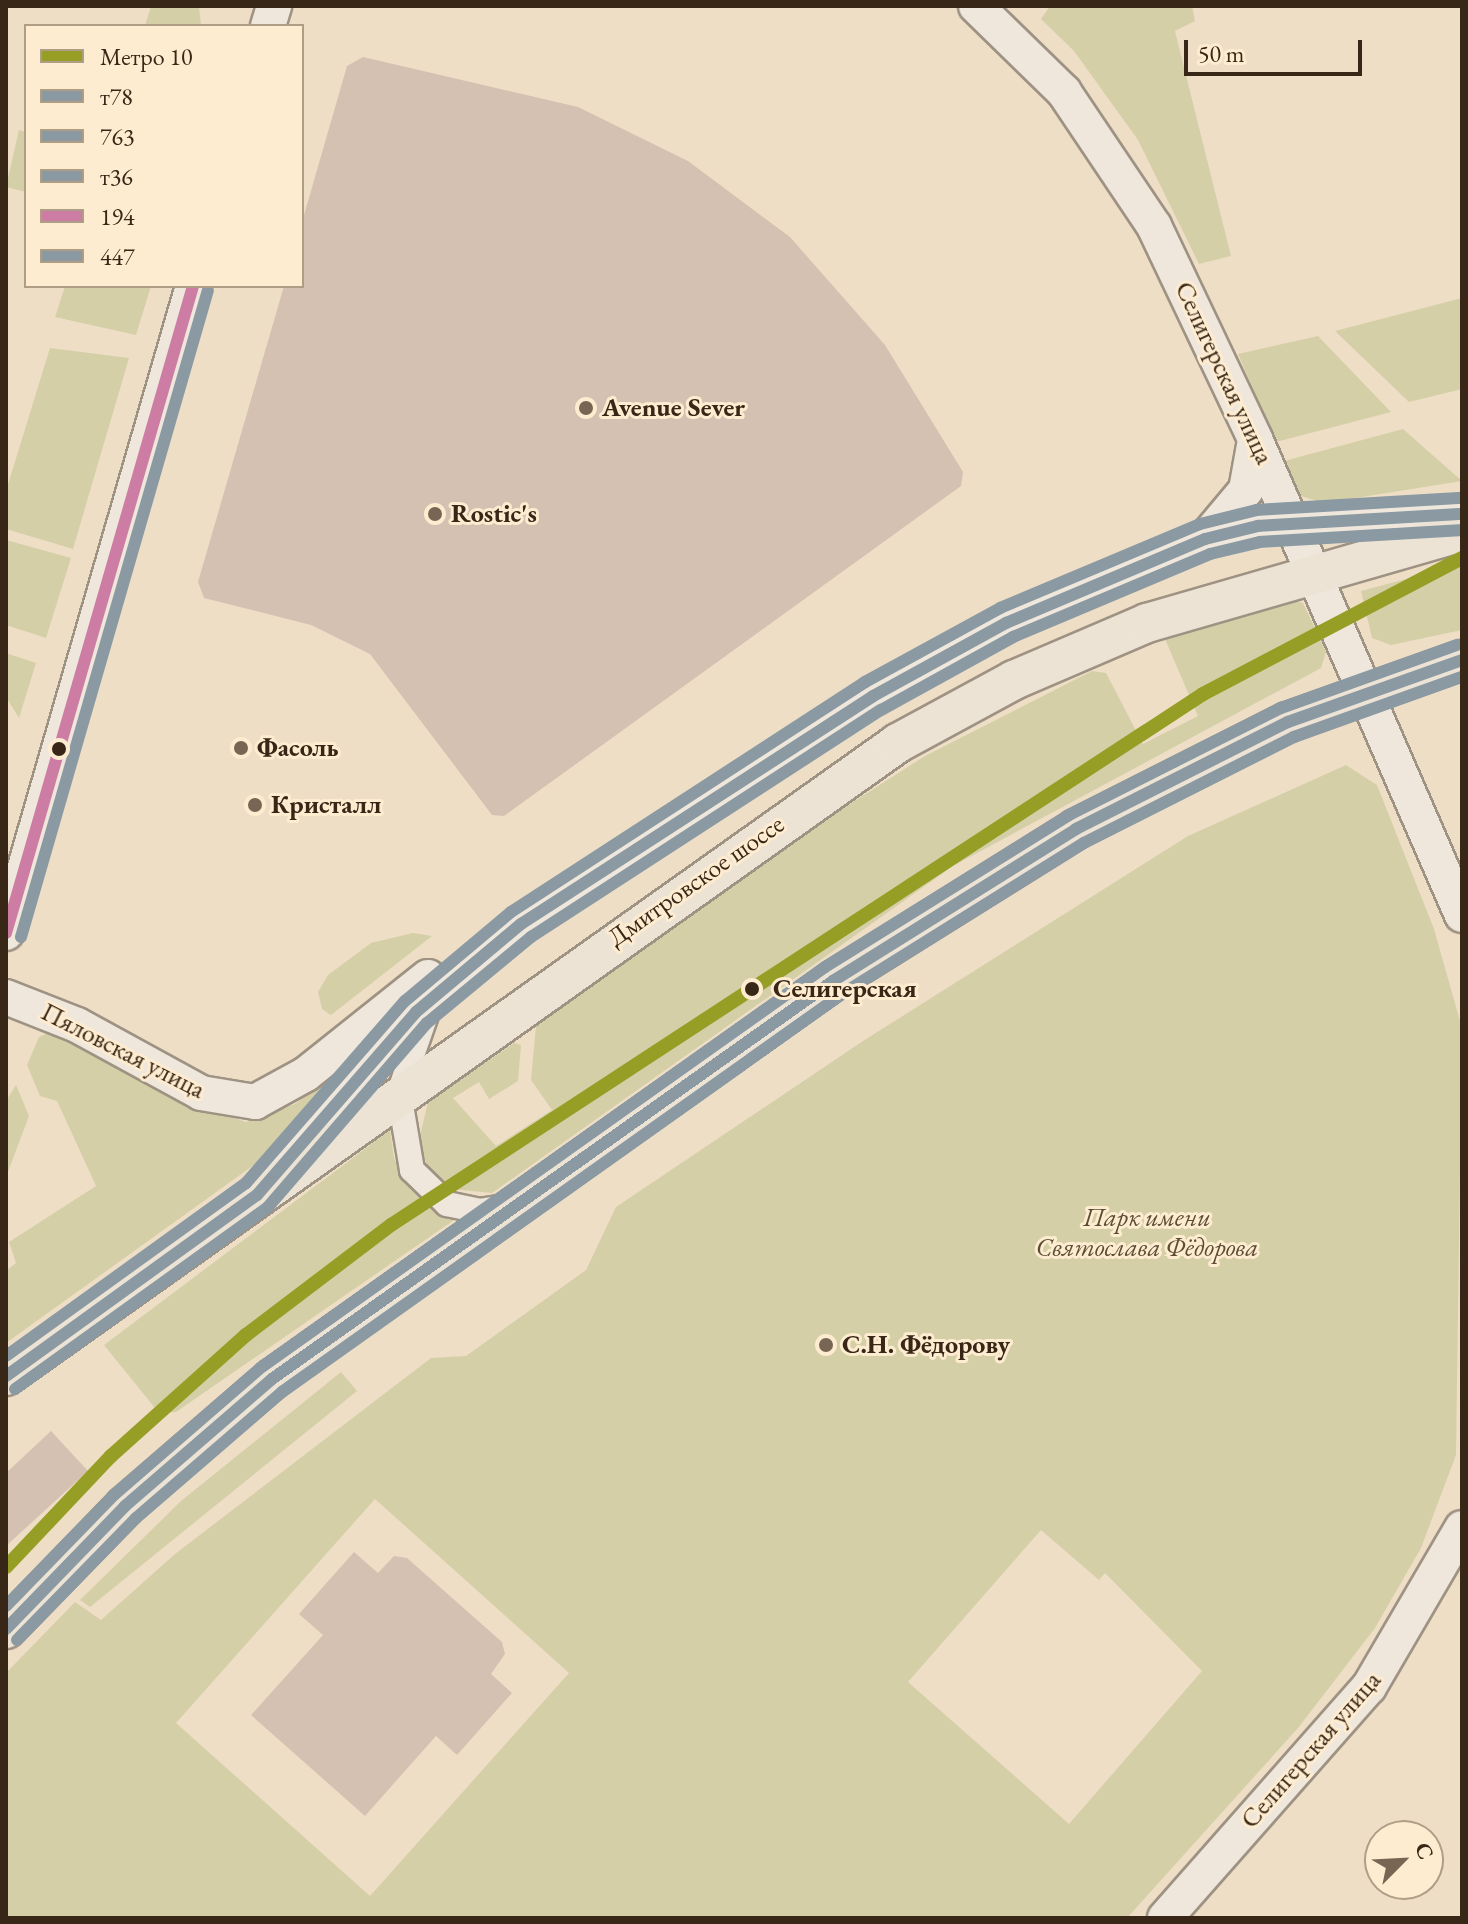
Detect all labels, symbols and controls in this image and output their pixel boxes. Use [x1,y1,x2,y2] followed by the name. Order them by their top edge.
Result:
[24,24,304,288] legend
[1188,24,1366,74] scale bar
[1198,38,1245,69] text: 50 m
[100,41,193,72] text: Метро 10
[100,81,133,112] text: т78
[100,121,135,152] text: 763
[100,161,133,192] text: т36
[100,201,135,232] text: 194
[100,241,135,272] text: 447
[1168,277,1280,469] street label: Селигерская улица
[602,392,745,424] place label: Avenue Sever
[577,399,595,417] marker: Avenue Sever
[451,498,537,530] place label: Rostic's
[426,505,444,523] marker: Rostic's
[257,732,339,764] place label: Фасоль
[232,739,250,757] marker: Фасоль
[51,741,67,757] unlabelled marker
[271,789,381,821] place label: Кристалл
[246,796,264,814] marker: Кристалл
[602,809,790,953] street label: Дмитровское шоссе
[773,973,917,1005] place label: Селигерская
[738,975,766,1003] marker: Селигерская
[36,996,210,1106] street label: Пяловская улица
[1036,1202,1258,1264] park label: Парк имени Святослава Фёдорова
[842,1329,1010,1361] place label: С.Н. Фёдорову
[817,1336,835,1354] marker: С.Н. Фёдорову
[1234,1665,1388,1835] street label: Селигерская улица
[1364,1820,1444,1900] north arrow
[1408,1838,1441,1864] text: С

